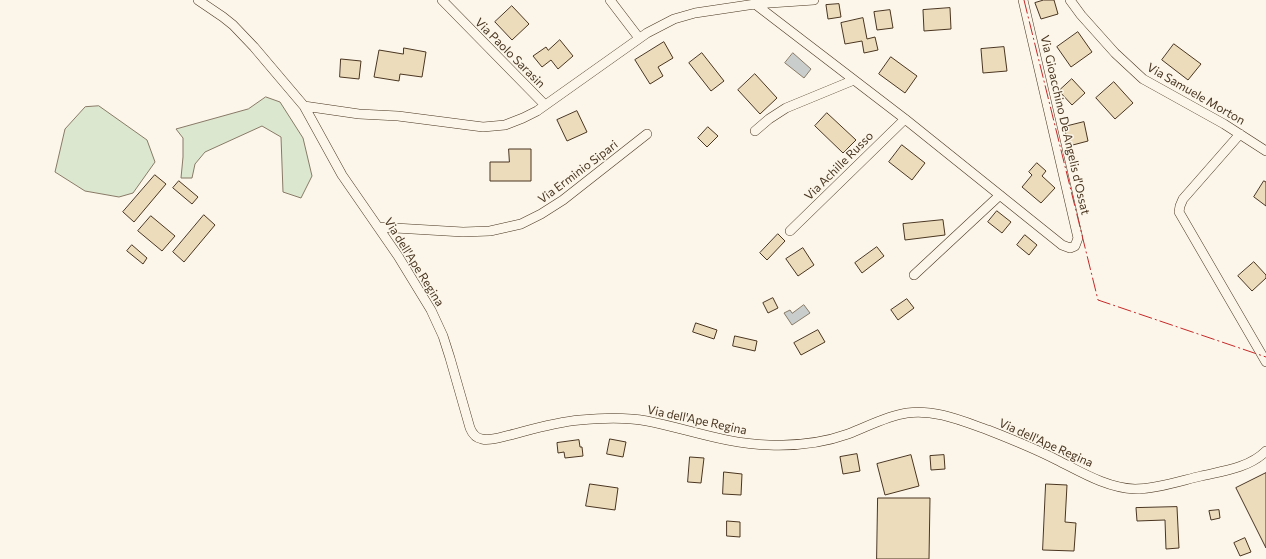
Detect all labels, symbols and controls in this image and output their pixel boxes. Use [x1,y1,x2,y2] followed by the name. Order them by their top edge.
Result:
[472,15,548,91] street label: Via Paolo Sarasin
[1037,34,1093,216] street label: Via Gioacchino De Angelis d'Ossat
[1144,60,1248,128] street label: Via Samuele Morton
[802,129,876,203] street label: Via Achille Russo
[535,137,621,207] street label: Via Erminio Sipari
[381,215,447,309] street label: Via dell'Ape Regina
[646,402,748,438] street label: Via dell'Ape Regina
[997,416,1095,470] street label: Via dell'Ape Regina

